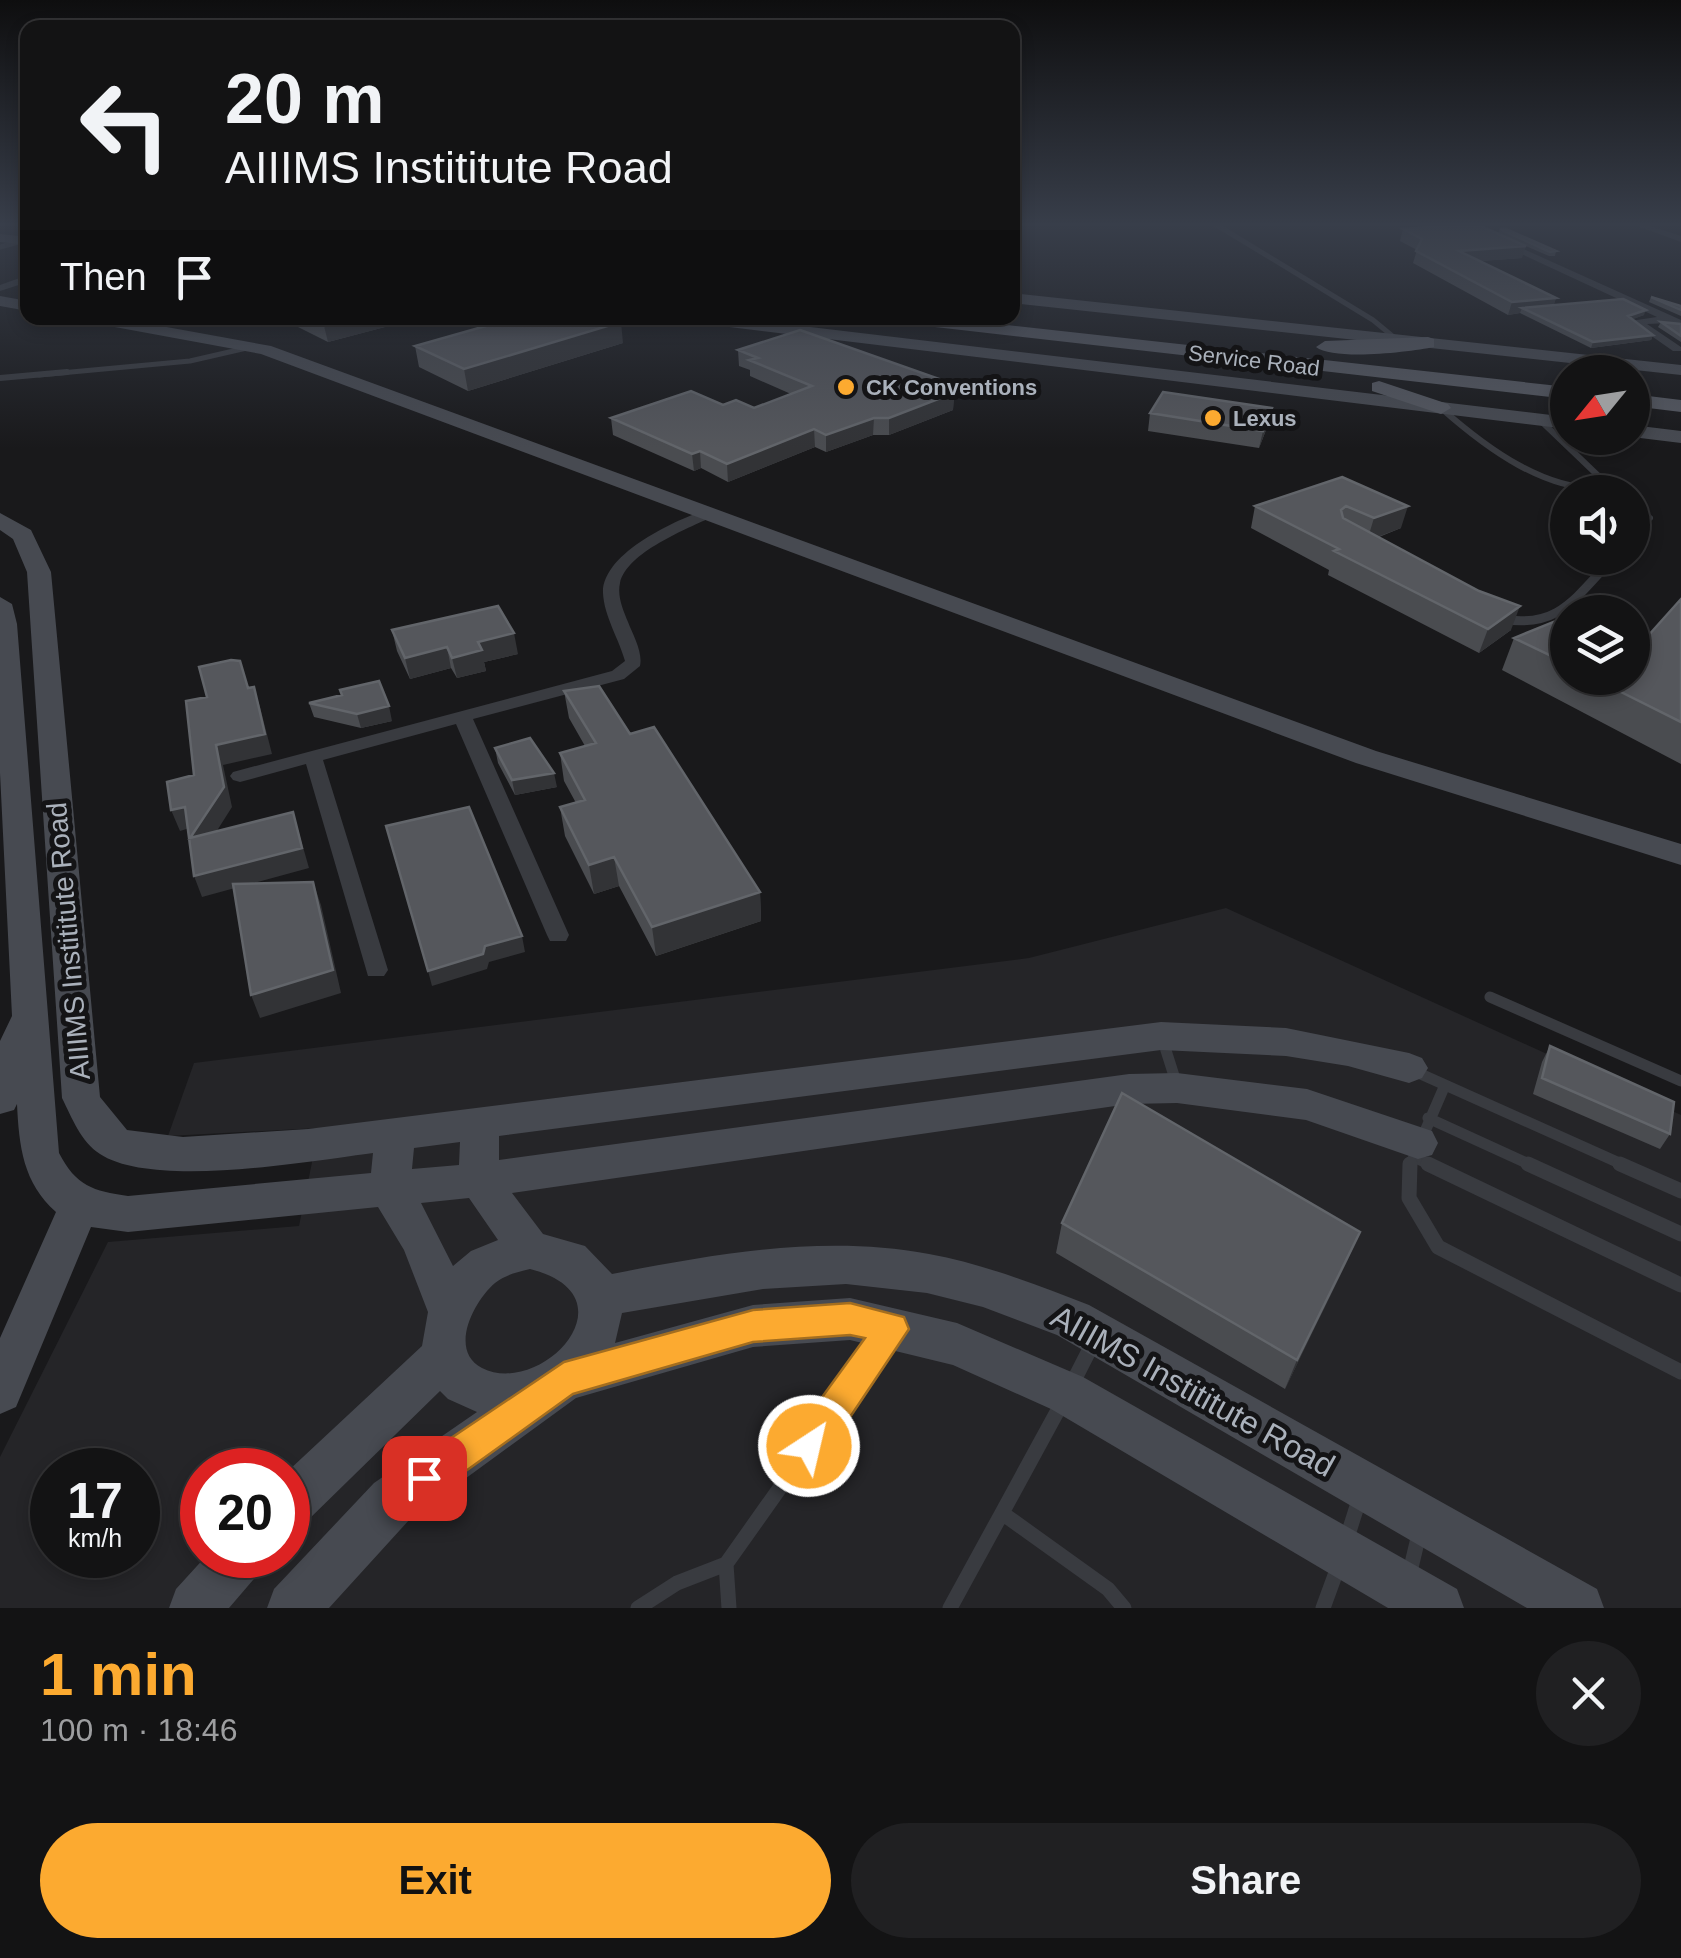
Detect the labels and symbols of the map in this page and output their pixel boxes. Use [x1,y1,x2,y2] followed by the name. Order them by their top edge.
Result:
[1187,340,1321,381] street label: Service Road
[1550,355,1650,455] north arrow
[866,375,1037,400] place label: CK Conventions
[835,376,857,398] marker: CK Conventions
[1233,406,1297,431] place label: Lexus
[1202,407,1224,429] marker: Lexus
[41,801,96,1081] street label: AIIIMS Instititute Road
[1045,1298,1341,1484] street label: AIIIMS Instititute Road
[757,1394,861,1498] position arrow
[382,1436,467,1521] pin
[180,1448,310,1578] speed limit sign: 20

